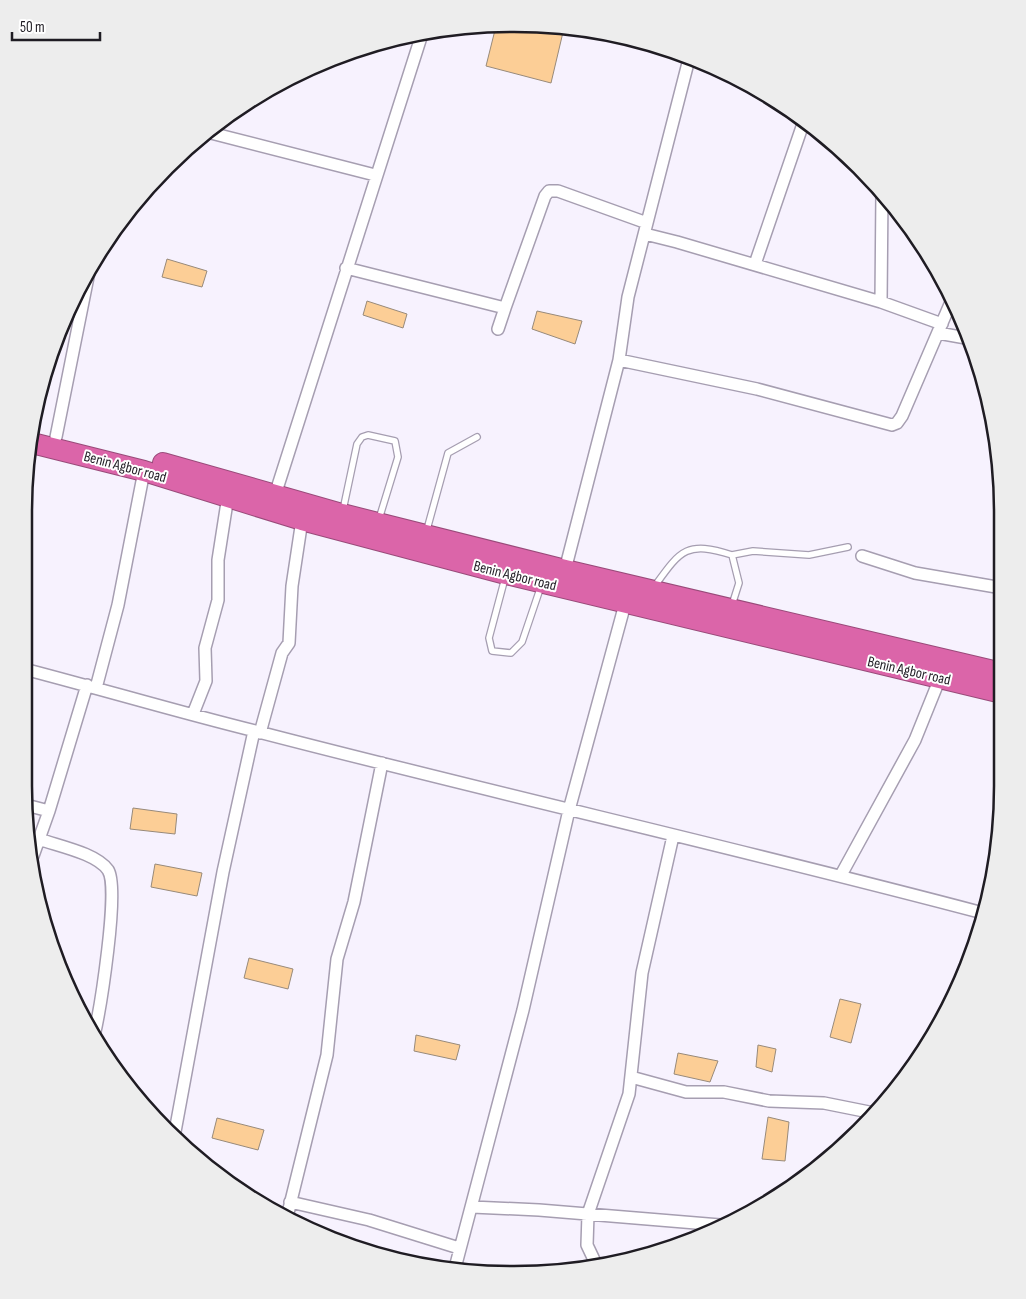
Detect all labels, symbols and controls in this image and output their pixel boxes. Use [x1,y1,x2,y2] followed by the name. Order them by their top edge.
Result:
[12,10,100,42] scale bar
[20,18,45,37] text: 50 m
[82,447,168,487] street label: Benin Agbor road
[472,557,558,595] street label: Benin Agbor road
[866,652,952,690] street label: Benin Agbor road

